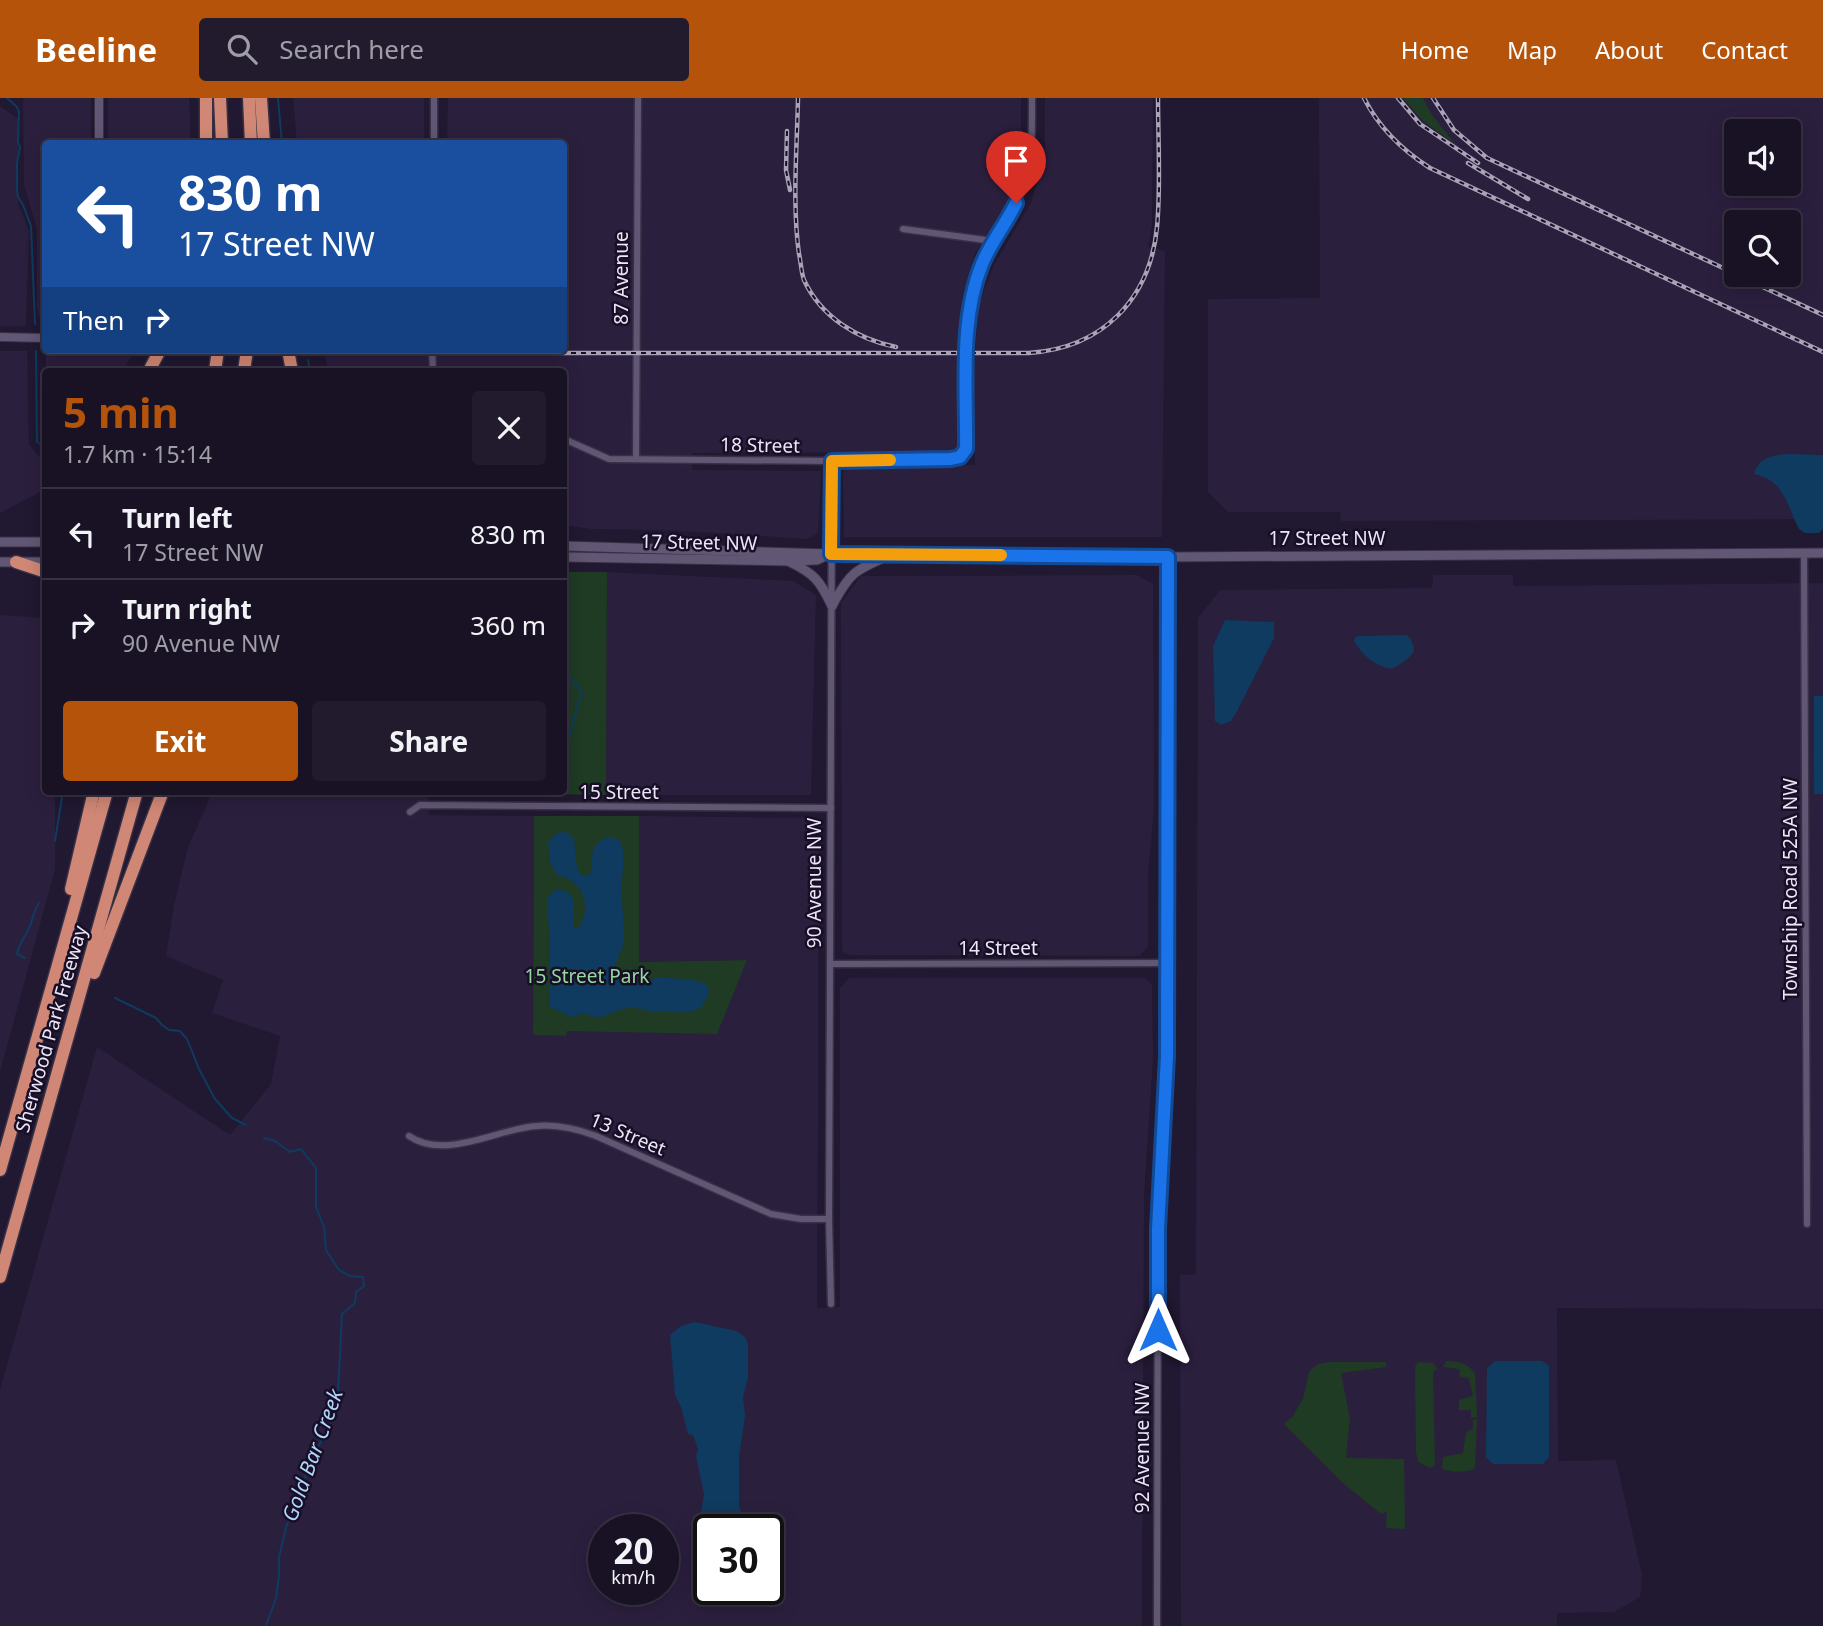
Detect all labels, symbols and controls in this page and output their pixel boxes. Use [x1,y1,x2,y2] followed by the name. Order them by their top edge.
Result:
[199,18,689,81] search box
[35,27,157,72] text: Beeline
[223,30,261,68] icon: search
[279,31,424,67] text: Search here
[1401,33,1469,66] text: Home
[1507,33,1557,66] text: Map
[1595,33,1663,66] text: About
[1701,33,1788,66] text: Contact
[1724,119,1801,287] map controls
[1724,119,1801,196] button: sound
[986,131,1046,203] pin
[997,142,1035,180] icon: arrive
[178,159,323,225] text: 830 m
[63,168,154,259] icon: left
[1724,210,1801,287] button: search
[178,222,375,265] text: 17 Street NW
[608,231,634,325] street label: 87 Avenue
[138,301,176,339] icon: right
[63,302,124,338] text: Then
[63,383,179,440] text: 5 min
[472,391,546,465] button: close
[720,431,800,459] street label: 18 Street
[63,438,212,470] text: 1.7 km · 15:14
[122,500,233,536] text: Turn left
[63,515,101,553] icon: left
[470,516,546,552] text: 830 m
[1269,525,1386,551] street label: 17 Street NW
[640,528,758,556] street label: 17 Street NW
[122,536,263,568] text: 17 Street NW
[122,591,252,627] text: Turn right
[63,606,101,644] icon: right
[470,607,546,643] text: 360 m
[122,627,280,659] text: 90 Avenue NW
[63,701,298,781] button: Exit
[312,701,546,781] button: Share
[1777,778,1803,1000] street label: Township Road 525A NW
[579,779,659,805] street label: 15 Street
[801,817,827,948] street label: 90 Avenue NW
[9,922,93,1135] street label: Sherwood Park Freeway
[958,935,1038,961] street label: 14 Street
[525,963,649,989] park label: 15 Street Park
[586,1106,670,1162] street label: 13 Street
[1121,1293,1195,1367] position arrow
[1129,1382,1155,1513] street label: 92 Avenue NW
[275,1383,349,1525] water label: Gold Bar Creek
[693,1514,784,1605] speed limit sign: 30
[613,1527,654,1574] text: 20
[611,1565,656,1589] text: km/h

